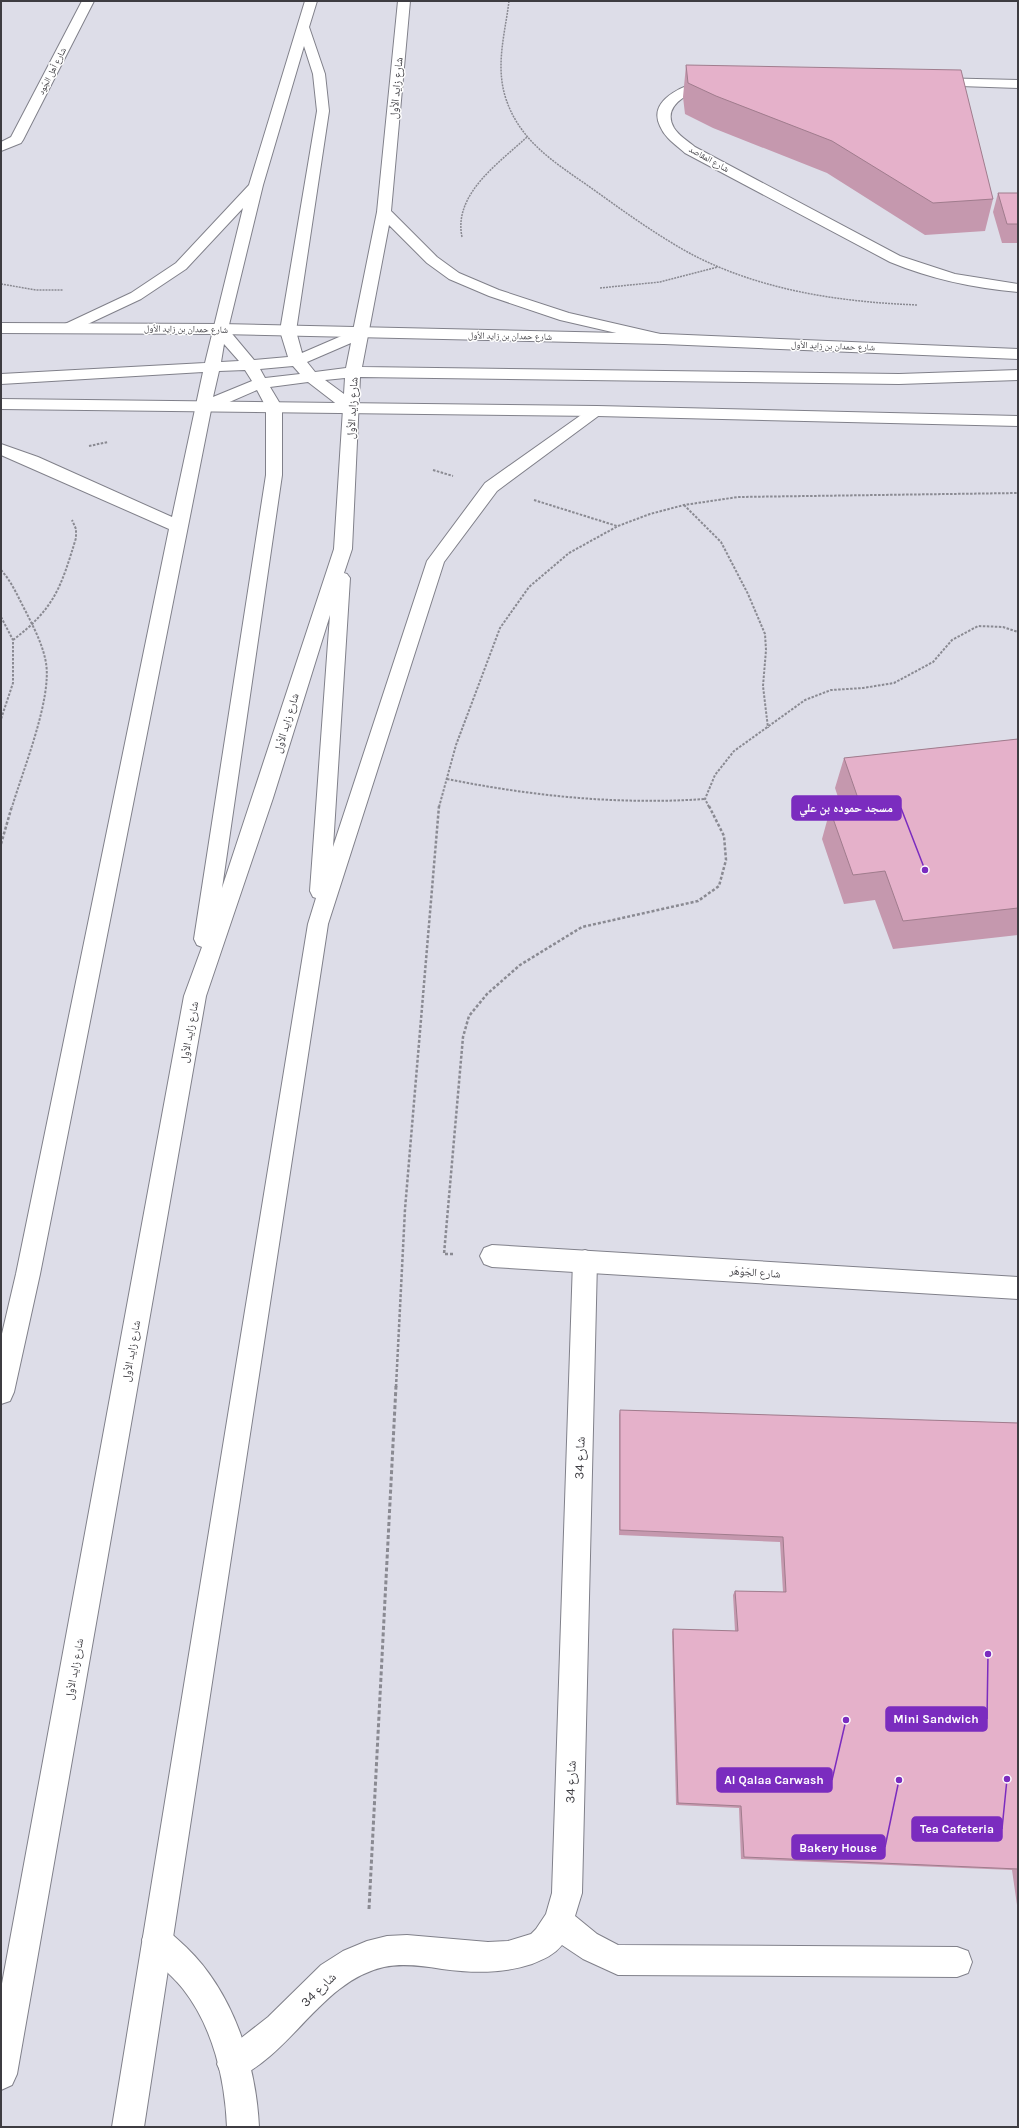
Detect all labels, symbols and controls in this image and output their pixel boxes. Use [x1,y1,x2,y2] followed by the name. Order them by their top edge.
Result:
[35,45,69,97] street label: شارع أهل الجُود
[387,57,406,119] street label: شارع زايد الأول
[687,144,731,175] street label: شارع المقاصد
[144,323,228,336] street label: شارع حمدان بن زايد الأول
[468,330,552,343] street label: شارع حمدان بن زايد الأول
[791,340,875,353] street label: شارع حمدان بن زايد الأول
[344,377,361,439] street label: شارع زايد الأول
[271,692,302,755] street label: شارع زايد الأول
[792,796,901,820] callout: مسجد حموده بن علي
[799,801,893,818] text: مسجد حموده بن علي
[178,1000,201,1064] street label: شارع زايد الأول
[728,1264,781,1281] street label: شارع الجَوْهَر
[120,1319,143,1383] street label: شارع زايد الأول
[571,1436,590,1480] street label: شارع 34
[63,1637,86,1701] street label: شارع زايد الأول
[886,1707,987,1731] callout: Mini Sandwich
[893,1712,979,1726] text: Mini Sandwich
[562,1760,581,1804] street label: شارع 34
[717,1768,832,1792] callout: Al Qalaa Carwash
[724,1773,824,1787] text: Al Qalaa Carwash
[912,1817,1002,1841] callout: Tea Cafeteria
[920,1822,994,1836] text: Tea Cafeteria
[792,1835,885,1859] callout: Bakery House
[799,1841,877,1855] text: Bakery House
[298,1969,340,2011] street label: شارع 34

